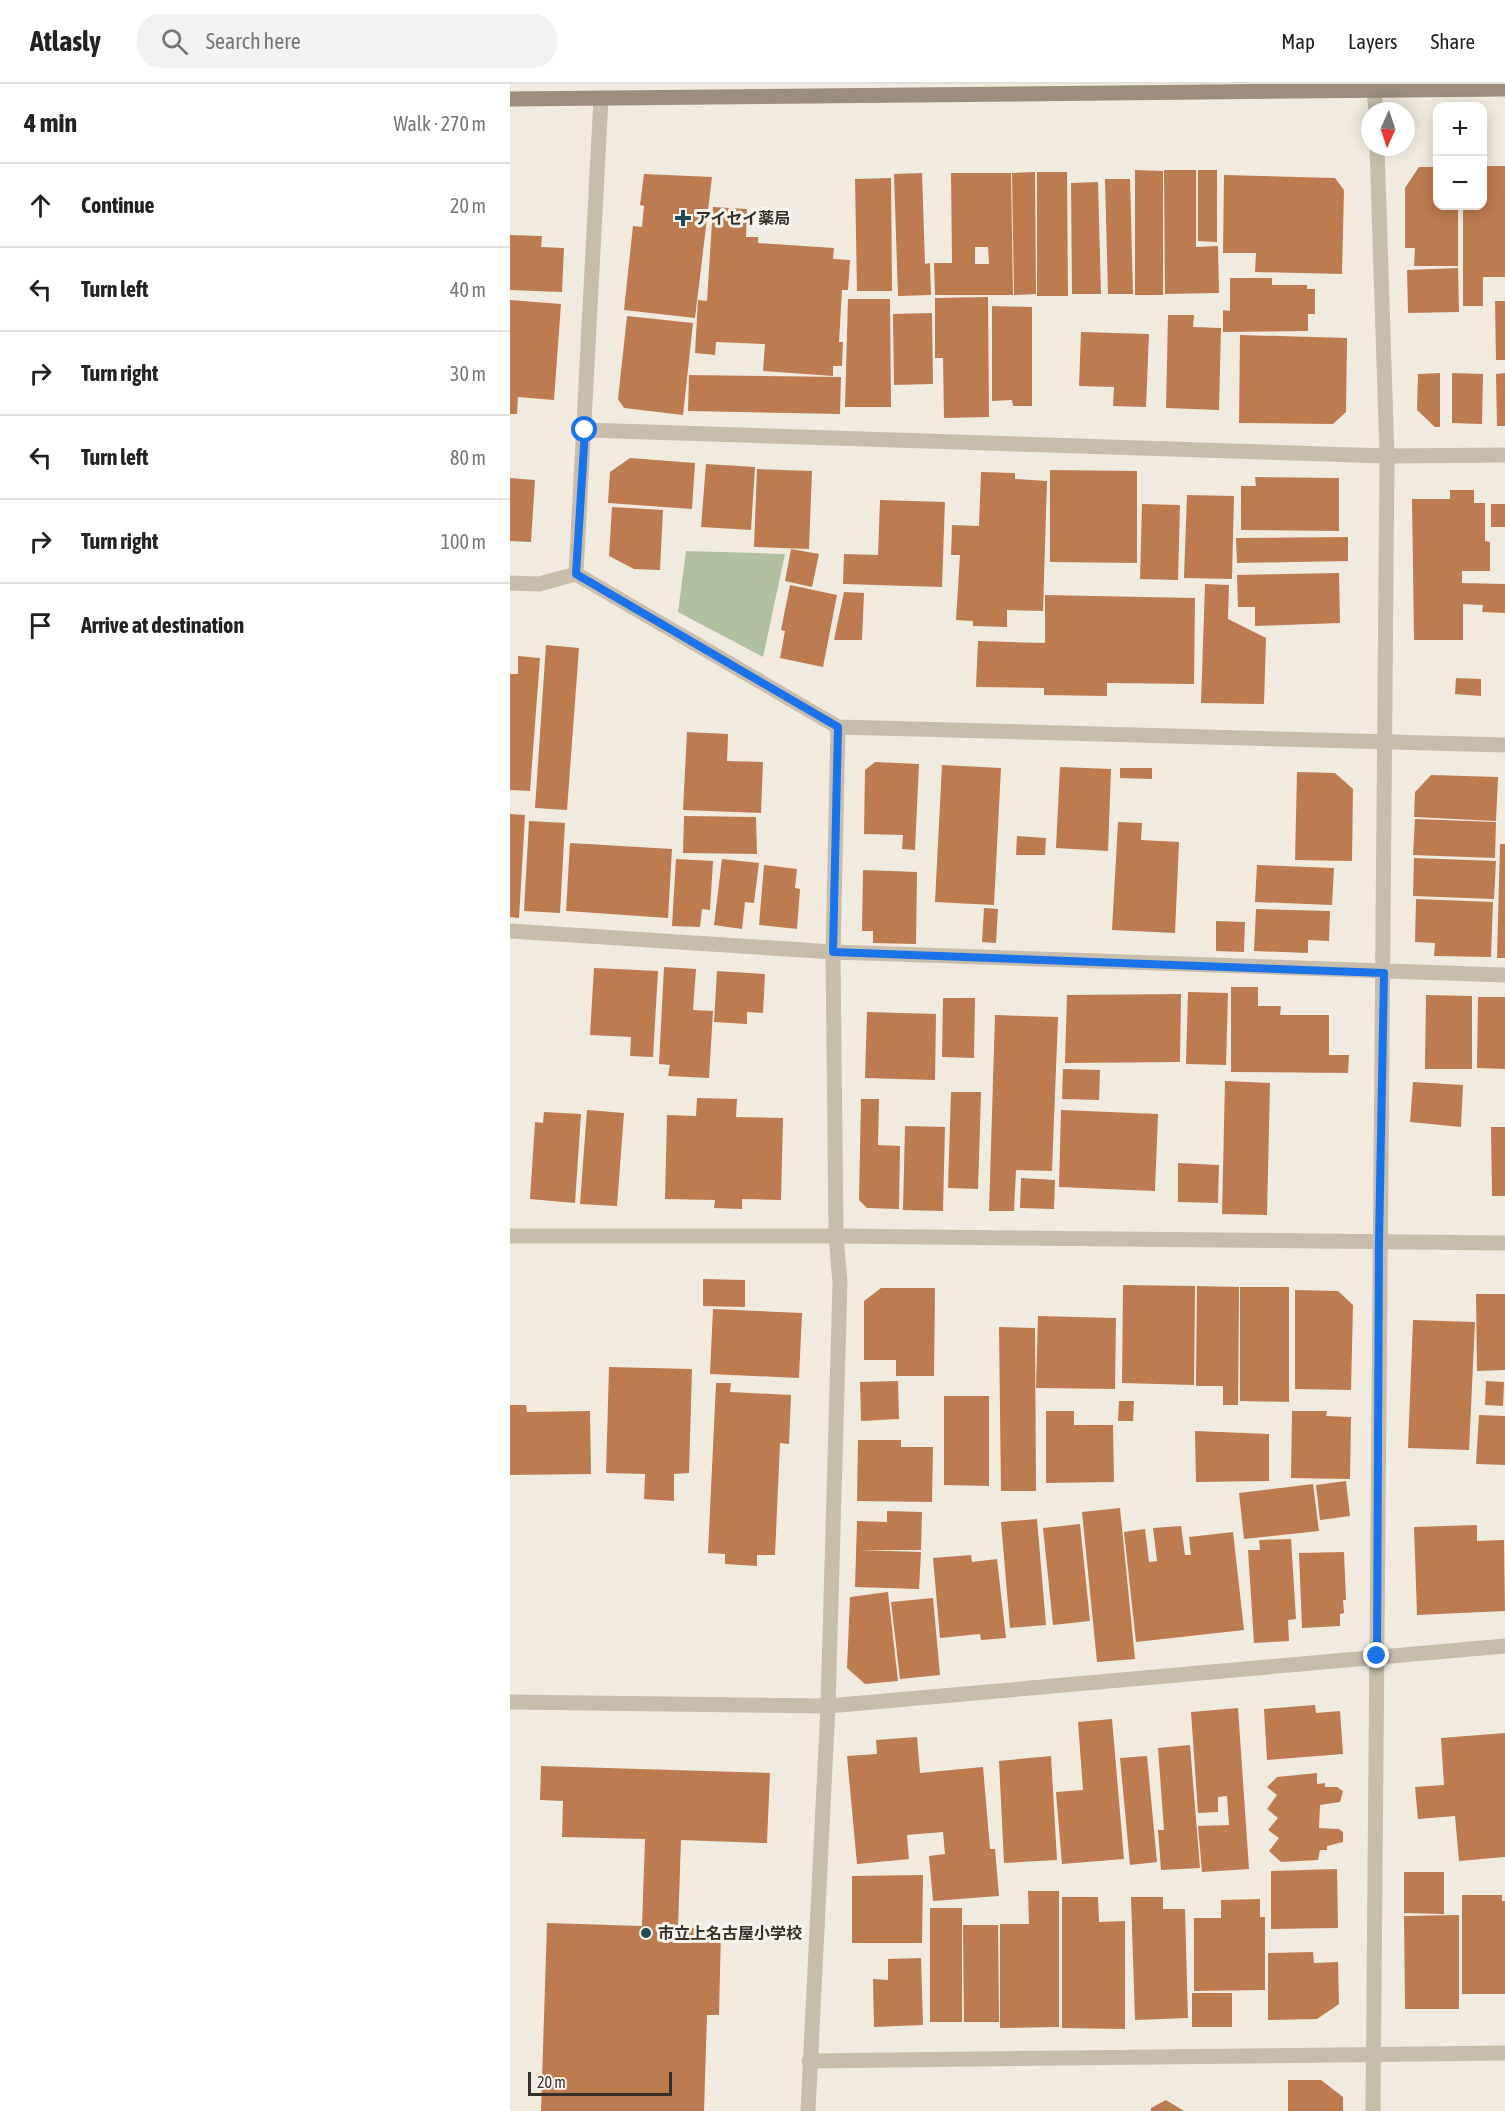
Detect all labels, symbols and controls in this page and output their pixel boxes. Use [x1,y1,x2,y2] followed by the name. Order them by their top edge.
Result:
[137,14,557,68] search box
[30,25,101,57] text: Atlasly
[158,25,191,58] icon: search
[206,28,301,54] text: Search here
[1281,29,1315,53] text: Map
[1348,29,1398,53] text: Layers
[1431,29,1475,53] text: Share
[1361,102,1415,156] north arrow
[1433,102,1487,210] map controls
[1433,102,1487,156] button: +
[24,108,77,138] text: 4 min
[394,112,486,135] text: Walk · 270 m
[1433,156,1487,210] button: −
[24,189,57,222] icon: ahead
[81,192,155,218] text: Continue
[450,194,486,217] text: 20 m
[695,209,790,227] place label: アイセイ薬局
[676,211,690,225] marker: アイセイ薬局
[24,273,57,306] icon: left
[81,276,148,302] text: Turn left
[450,278,486,301] text: 40 m
[24,357,57,390] icon: right
[81,360,158,386] text: Turn right
[450,362,486,385] text: 30 m
[571,416,597,442] route start
[24,441,57,474] icon: left
[81,444,148,470] text: Turn left
[450,446,486,469] text: 80 m
[24,525,57,558] icon: right
[81,528,158,554] text: Turn right
[441,530,486,553] text: 100 m
[24,609,57,642] icon: arrive
[81,612,244,638] text: Arrive at destination
[1363,1642,1389,1668] route end
[658,1924,802,1942] place label: 市立上名古屋小学校
[639,1926,653,1940] marker: 市立上名古屋小学校
[528,2069,672,2096] scale bar
[537,2073,566,2091] text: 20 m

